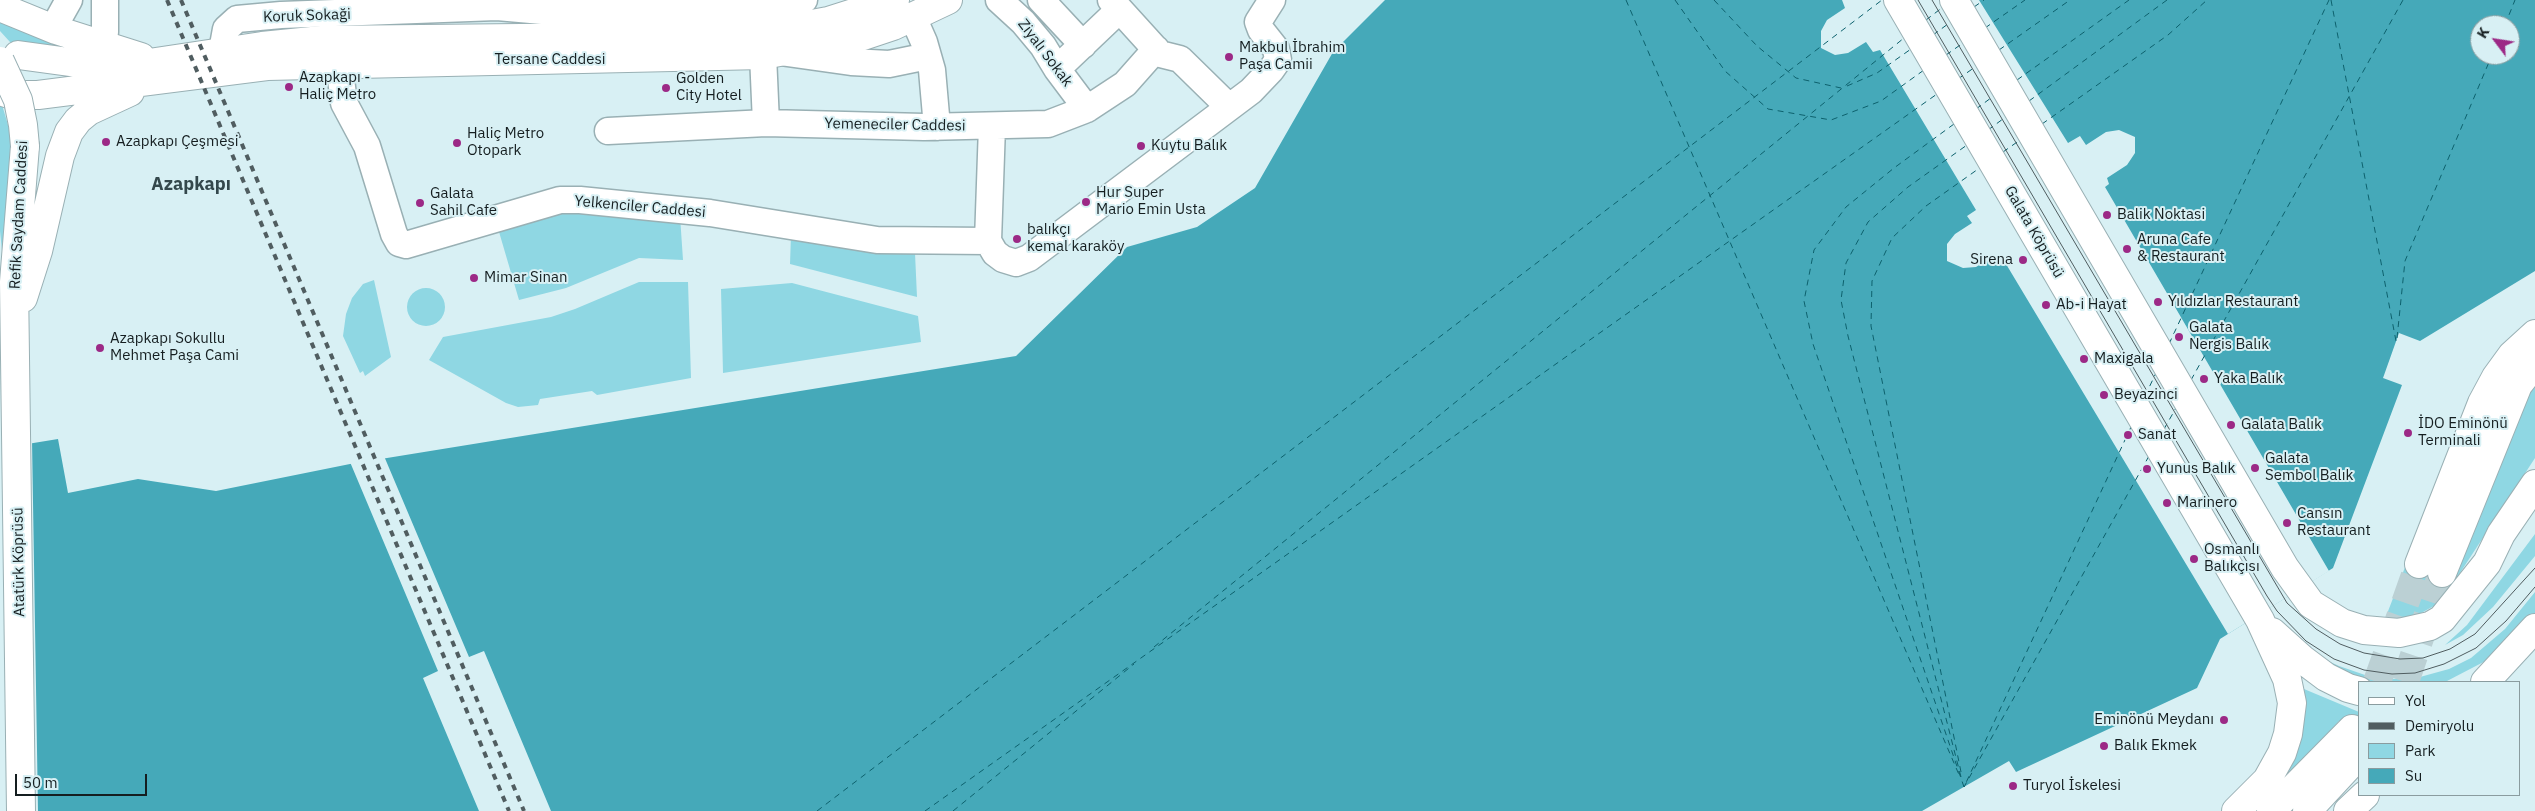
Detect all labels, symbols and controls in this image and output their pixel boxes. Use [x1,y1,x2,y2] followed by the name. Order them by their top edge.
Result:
[263,5,351,27] street label: Koruk Sokaği
[2470,15,2520,65] north arrow
[1014,16,1076,90] street label: Ziyalı Sokak
[2473,24,2493,42] text: K
[1239,39,1345,74] place label: Makbul İbrahim Paşa Camii
[495,51,605,69] street label: Tersane Caddesi
[1223,51,1235,63] marker: Makbul İbrahim Paşa Camii
[299,69,376,104] place label: Azapkapı - Haliç Metro
[676,70,742,105] place label: Golden City Hotel
[283,81,295,93] marker: Azapkapı - Haliç Metro
[660,82,672,94] marker: Golden City Hotel
[824,115,966,135] street label: Yemeneciler Caddesi
[467,125,544,160] place label: Haliç Metro Otopark
[116,133,239,151] place label: Azapkapı Çeşmesi
[100,136,112,148] marker: Azapkapı Çeşmesi
[451,137,463,149] marker: Haliç Metro Otopark
[1151,137,1227,155] place label: Kuytu Balık
[6,140,32,290] street label: Refik Saydam Caddesi
[1135,140,1147,152] marker: Kuytu Balık
[151,174,231,196] district label: Azapkapı
[2000,183,2068,281] street label: Galata Köprüsü
[1096,184,1206,219] place label: Hur Super Mario Emin Usta
[430,185,497,220] place label: Galata Sahil Cafe
[574,192,706,222] street label: Yelkenciler Caddesi
[1080,196,1092,208] marker: Hur Super Mario Emin Usta
[414,197,426,209] marker: Galata Sahil Cafe
[2117,206,2205,224] place label: Balik Noktasi
[2101,209,2113,221] marker: Balik Noktasi
[1027,221,1124,256] place label: balıkçı kemal karaköy
[2137,231,2225,266] place label: Aruna Cafe & Restaurant
[1011,233,1023,245] marker: balıkçı kemal karaköy
[2121,243,2133,255] marker: Aruna Cafe & Restaurant
[1970,251,2013,269] place label: Sirena
[2017,254,2029,266] marker: Sirena
[484,269,568,287] place label: Mimar Sinan
[468,272,480,284] marker: Mimar Sinan
[2168,293,2299,311] place label: Yıldızlar Restaurant
[2056,296,2127,314] place label: Ab-i Hayat
[2152,296,2164,308] marker: Yıldızlar Restaurant
[2040,299,2052,311] marker: Ab-i Hayat
[2189,319,2269,354] place label: Galata Nergis Balık
[110,330,239,365] place label: Azapkapı Sokullu Mehmet Paşa Cami
[2173,331,2185,343] marker: Galata Nergis Balık
[94,342,106,354] marker: Azapkapı Sokullu Mehmet Paşa Cami
[2094,350,2154,368] place label: Maxigala
[2078,353,2090,365] marker: Maxigala
[2214,370,2283,388] place label: Yaka Balık
[2198,373,2210,385] marker: Yaka Balık
[2114,386,2178,404] place label: Beyazinci
[2098,389,2110,401] marker: Beyazinci
[2418,415,2508,450] place label: İDO Eminönü Terminali
[2241,416,2322,434] place label: Galata Balık
[2225,419,2237,431] marker: Galata Balık
[2138,426,2177,444] place label: Sanat
[2402,427,2414,439] marker: İDO Eminönü Terminali
[2122,429,2134,441] marker: Sanat
[2265,450,2353,485] place label: Galata Sembol Balık
[2157,460,2235,478] place label: Yunus Balık
[2249,462,2261,474] marker: Galata Sembol Balık
[2141,463,2153,475] marker: Yunus Balık
[2177,494,2237,512] place label: Marinero
[2161,497,2173,509] marker: Marinero
[2297,505,2371,540] place label: Cansın Restaurant
[9,507,29,617] street label: Atatürk Köprüsü
[2281,517,2293,529] marker: Cansın Restaurant
[2204,541,2260,576] place label: Osmanlı Balıkçısı
[2188,553,2200,565] marker: Osmanlı Balıkçısı
[2358,681,2520,796] legend
[2405,691,2426,710] text: Yol
[2094,711,2214,729] place label: Eminönü Meydanı
[2218,714,2230,726] marker: Eminönü Meydanı
[2405,716,2474,735] text: Demiryolu
[2114,737,2197,755] place label: Balık Ekmek
[2098,740,2110,752] marker: Balık Ekmek
[2405,741,2435,760] text: Park
[18,764,150,796] scale bar
[2405,766,2422,785] text: Su
[23,773,58,792] text: 50 m
[2023,777,2121,795] place label: Turyol İskelesi
[2007,780,2019,792] marker: Turyol İskelesi

